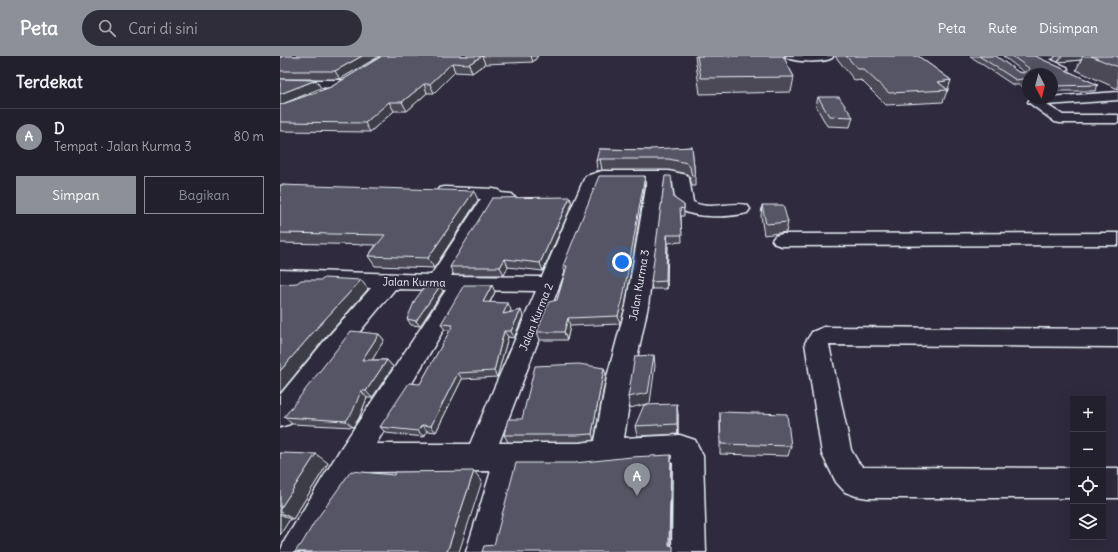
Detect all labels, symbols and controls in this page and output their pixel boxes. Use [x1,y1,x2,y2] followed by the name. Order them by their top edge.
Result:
[82,10,362,46] search box
[20,16,58,40] text: Peta
[96,17,118,39] icon: search
[128,19,198,38] text: Cari di sini
[938,19,966,37] text: Peta
[988,19,1017,37] text: Rute
[1039,19,1098,37] text: Disimpan
[1022,68,1058,104] north arrow
[16,71,83,93] text: Terdekat
[54,119,65,138] text: D
[25,128,33,145] text: A
[233,128,264,145] text: 80 m
[54,138,192,155] text: Tempat · Jalan Kurma 3
[16,176,136,214] button: Simpan
[144,176,264,214] button: Bagikan
[626,248,652,322] street label: Jalan Kurma 3
[612,252,632,272] your location
[382,274,446,290] street label: Jalan Kurma
[516,281,556,353] street label: Jalan Kurma 2
[1070,396,1106,540] map controls
[1070,396,1106,432] button: +
[1070,432,1106,468] button: −
[624,463,650,496] pin: A
[1070,468,1106,504] button: locate
[1070,504,1106,540] button: layers

